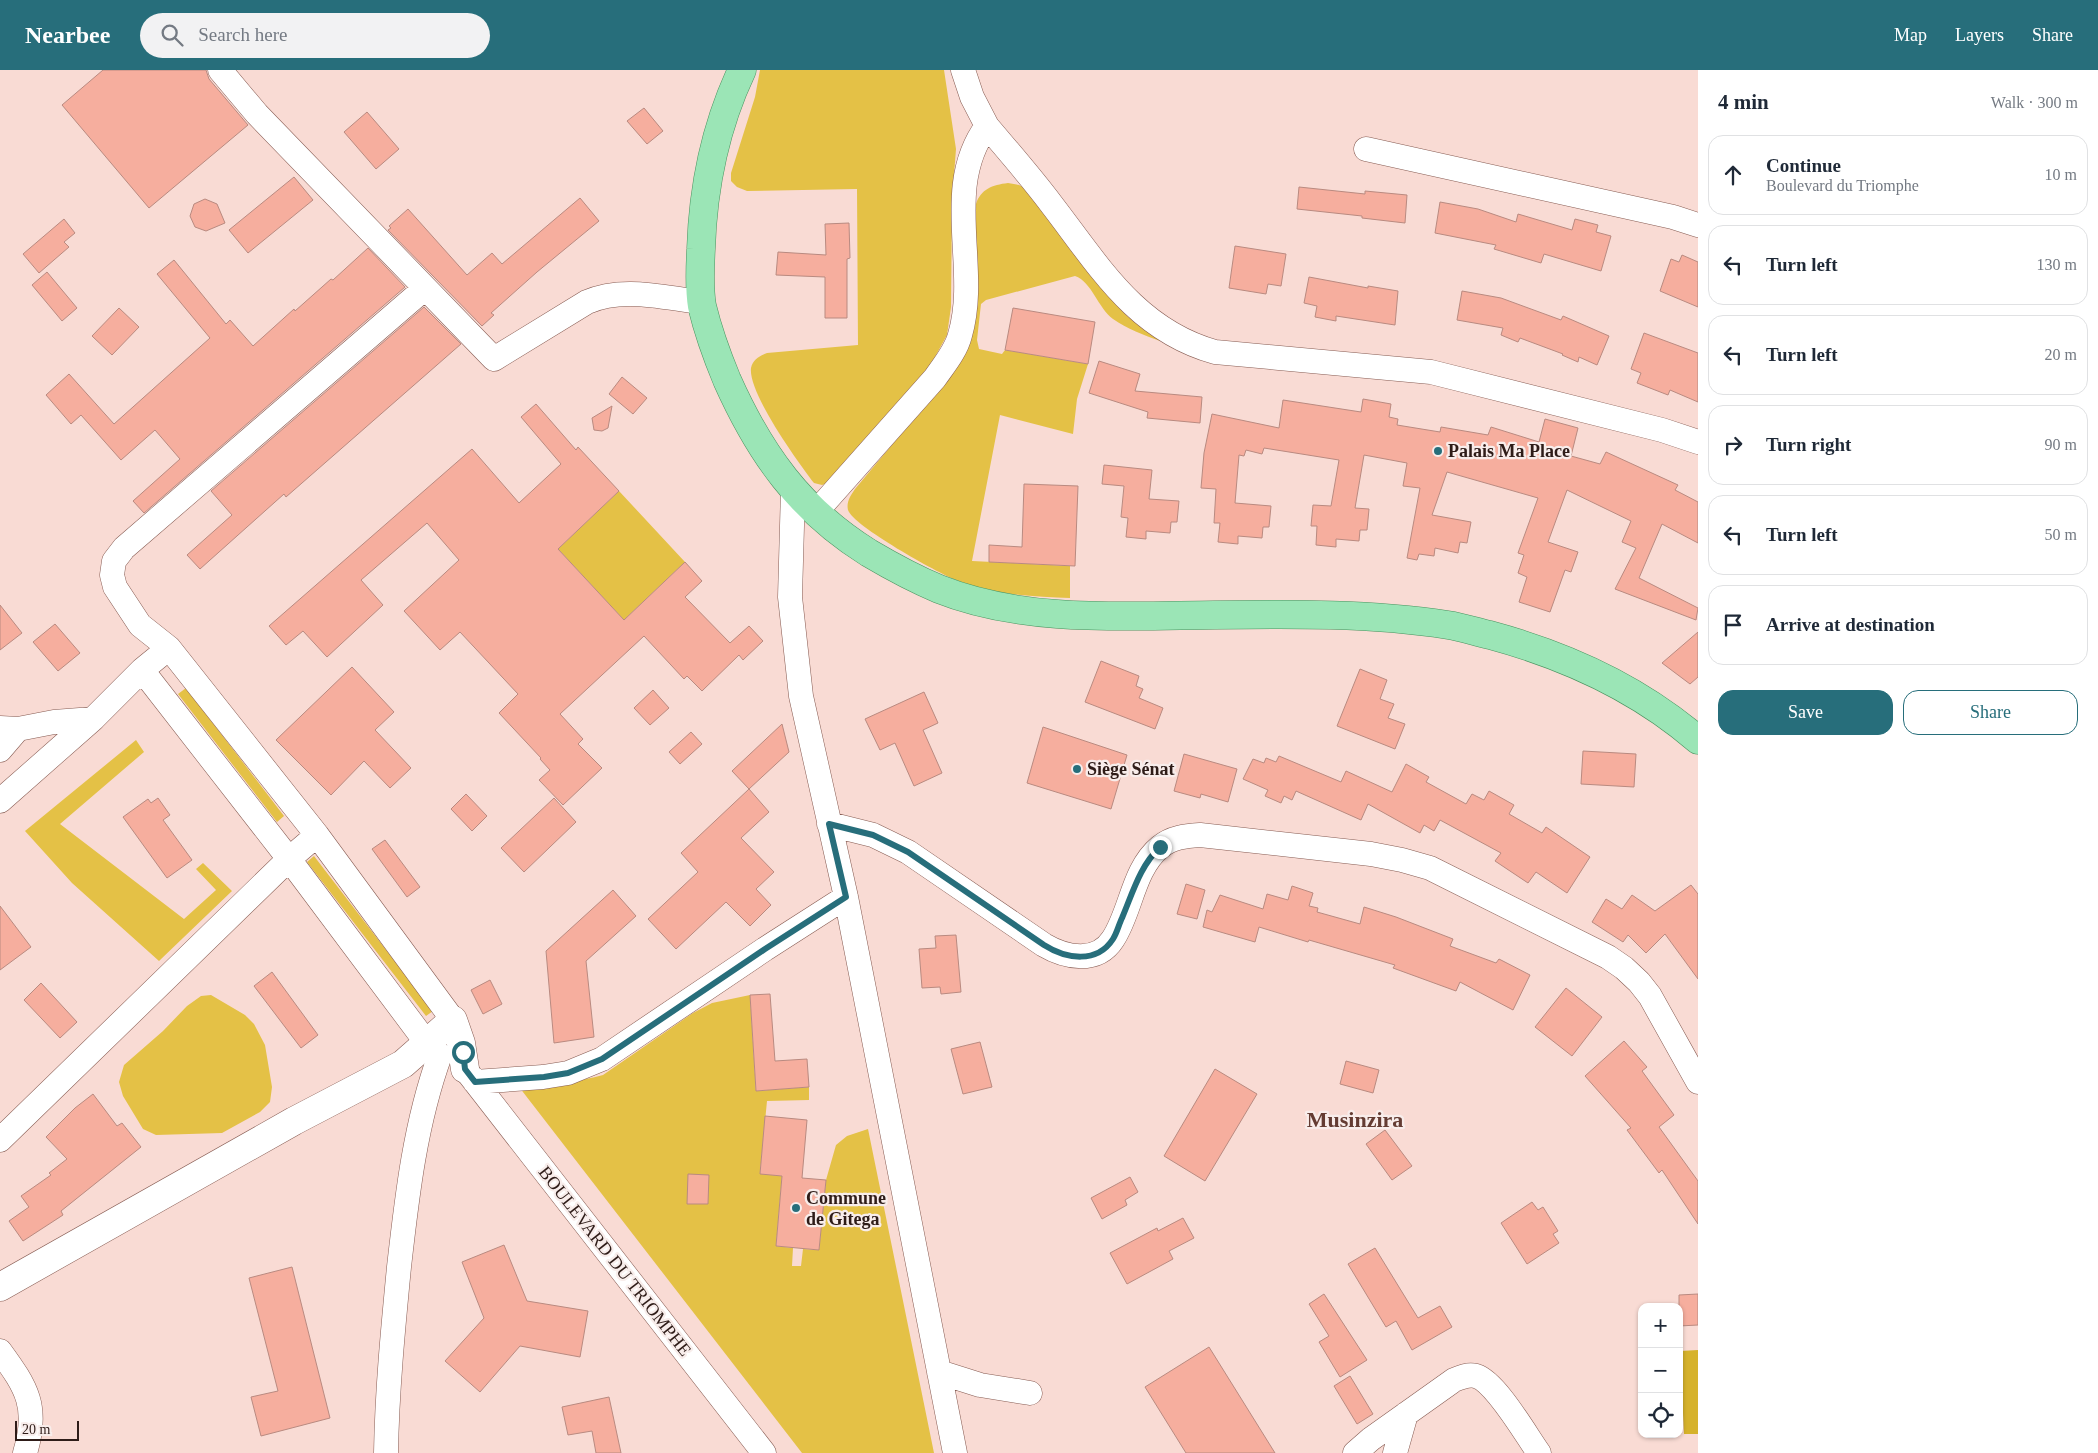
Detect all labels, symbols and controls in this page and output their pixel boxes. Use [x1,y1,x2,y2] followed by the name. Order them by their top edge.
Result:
[140,13,490,58] search box
[158,21,186,49] icon: search
[25,22,110,48] text: Nearbee
[198,24,287,45] text: Search here
[1894,25,1927,45] text: Map
[1955,25,2004,45] text: Layers
[2032,25,2073,45] text: Share
[1718,90,1769,114] text: 4 min
[1991,94,2078,111] text: Walk · 300 m
[1766,155,1841,176] text: Continue
[1719,161,1747,189] icon: ahead
[2045,166,2077,183] text: 10 m
[1766,177,1919,194] text: Boulevard du Triomphe
[1719,251,1747,279] icon: left
[1766,254,1838,275] text: Turn left
[2037,256,2077,273] text: 130 m
[1719,341,1747,369] icon: left
[1766,344,1838,365] text: Turn left
[2045,346,2077,363] text: 20 m
[1719,431,1747,459] icon: right
[1766,434,1851,455] text: Turn right
[2045,436,2077,453] text: 90 m
[1448,441,1570,461] place label: Palais Ma Place
[1432,445,1444,457] marker: Palais Ma Place
[1719,521,1747,549] icon: left
[1766,524,1838,545] text: Turn left
[2045,526,2077,543] text: 50 m
[1719,611,1747,639] icon: arrive
[1766,614,1935,635] text: Arrive at destination
[1718,690,1893,735] button: Save
[1903,690,2078,735] button: Share
[1087,759,1175,779] place label: Siège Sénat
[1071,763,1083,775] marker: Siège Sénat
[1149,836,1172,859] route end
[452,1041,475,1064] route start
[1307,1107,1403,1132] district label: Musinzira
[535,1162,695,1360] street label: BOULEVARD DU TRIOMPHE
[806,1188,886,1229] place label: Commune de Gitega
[790,1202,802,1214] marker: Commune de Gitega
[1638,1303,1683,1438] map controls
[1638,1303,1683,1348] button: +
[1638,1348,1683,1393] button: −
[1638,1393,1683,1438] button: locate
[15,1418,79,1441] scale bar
[22,1422,50,1437] text: 20 m

